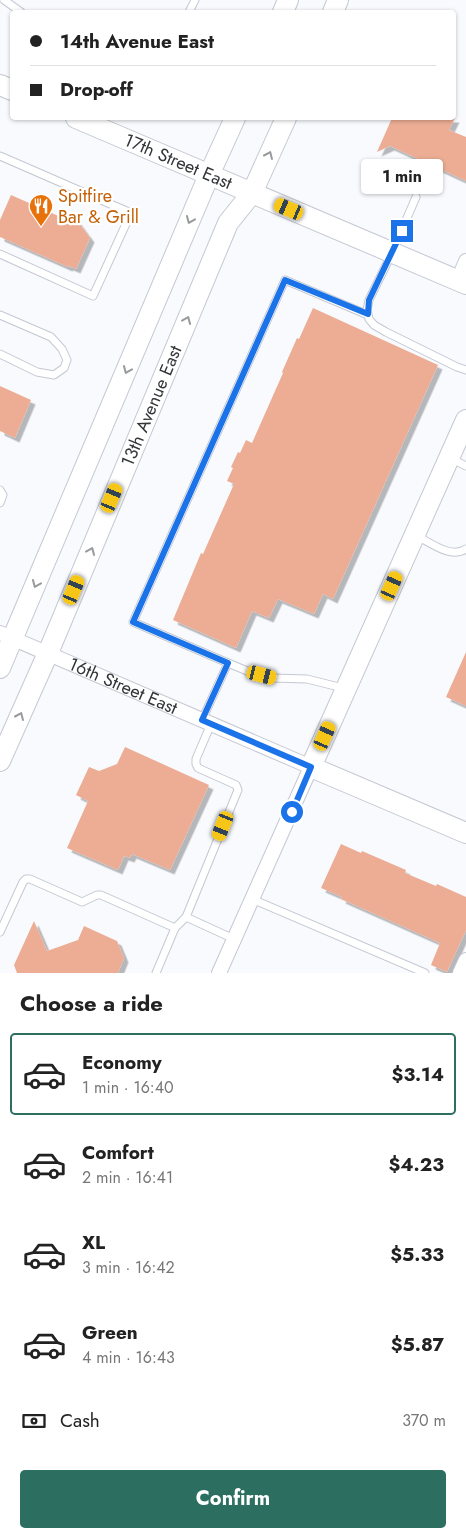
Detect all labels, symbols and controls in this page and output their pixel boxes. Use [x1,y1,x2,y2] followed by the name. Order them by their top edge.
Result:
[60,28,214,55] text: 14th Avenue East
[60,76,133,103] text: Drop-off
[120,127,237,196] street label: 17th Street East
[262,151,273,160] one-way arrow
[361,158,443,194] callout: 1 min
[382,165,422,188] text: 1 min
[58,183,139,230] place label: Spitfire Bar & Grill
[28,193,54,227] restaurant icon: Spitfire Bar & Grill
[272,196,305,222] car
[186,215,197,224] one-way arrow
[391,220,413,242] route end
[181,316,191,325] one-way arrow
[115,341,189,470] street label: 13th Avenue East
[123,365,133,373] one-way arrow
[99,481,124,515] car
[84,547,95,556] one-way arrow
[379,569,404,603] car
[61,573,86,607] car
[32,579,43,588] one-way arrow
[65,651,182,721] street label: 16th Street East
[245,664,278,686] car
[13,712,24,721] one-way arrow
[312,719,337,753] car
[281,801,303,823] route start
[210,809,235,843] car
[20,987,163,1019] text: Choose a ride
[82,1049,162,1076] text: Economy
[22,1052,67,1097] icon: car
[392,1061,444,1088] text: $3.14
[82,1076,174,1099] text: 1 min · 16:40
[82,1139,154,1166] text: Comfort
[22,1142,67,1187] icon: car
[389,1151,444,1178] text: $4.23
[82,1166,173,1189] text: 2 min · 16:41
[82,1229,105,1256] text: XL
[22,1232,67,1277] icon: car
[390,1241,444,1268] text: $5.33
[82,1256,175,1279] text: 3 min · 16:42
[82,1319,138,1346] text: Green
[22,1322,67,1367] icon: car
[391,1331,444,1358] text: $5.87
[82,1346,175,1369] text: 4 min · 16:43
[20,1407,48,1435] icon: cash
[60,1407,100,1434] text: Cash
[402,1409,446,1432] text: 370 m
[20,1470,446,1528] button: Confirm

